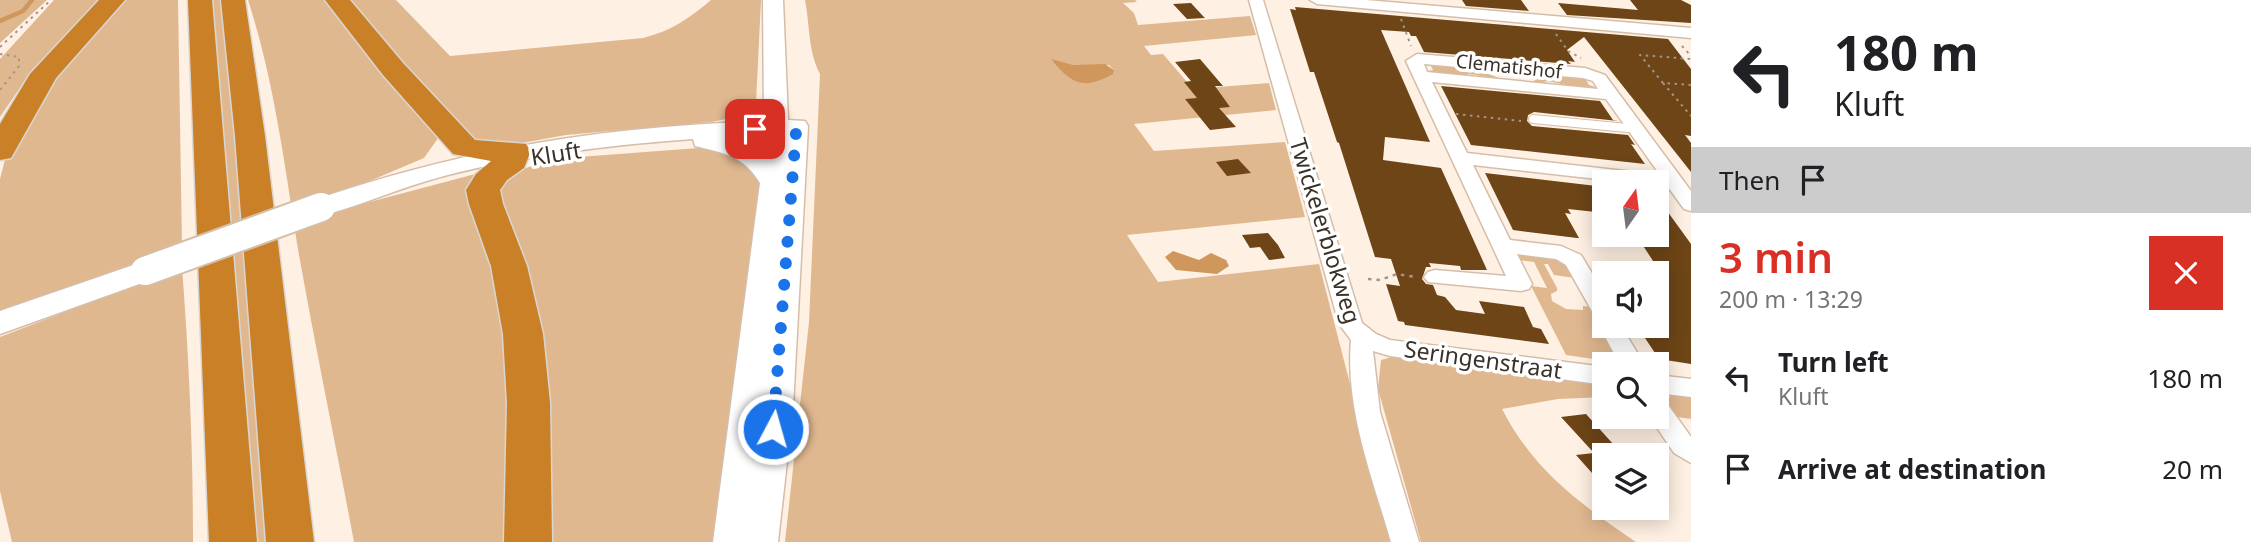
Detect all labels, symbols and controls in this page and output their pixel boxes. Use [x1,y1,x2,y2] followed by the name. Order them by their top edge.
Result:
[1834,19,1979,85] text: 180 m
[1719,28,1810,119] icon: left
[1455,47,1565,85] street label: Clematishof
[1834,82,1904,125] text: Kluft
[725,99,785,159] pin
[736,110,774,148] icon: arrive
[528,133,583,173] street label: Kluft
[1283,134,1369,327] street label: Twickelerblokweg
[1794,161,1832,199] icon: arrive
[1719,162,1780,198] text: Then
[1592,170,1670,247] north arrow
[1592,170,1669,520] map controls
[1719,228,1833,285] text: 3 min
[2149,236,2223,310] button: close
[1592,261,1669,338] button: sound
[1719,283,1863,315] text: 200 m · 13:29
[1402,332,1564,386] street label: Seringenstraat
[1778,344,1889,380] text: Turn left
[1592,352,1669,429] button: search
[1719,359,1757,397] icon: left
[2147,360,2223,396] text: 180 m
[1778,380,1829,412] text: Kluft
[736,392,810,466] position arrow
[1592,443,1669,520] button: layers
[1719,450,1757,488] icon: arrive
[1778,451,2047,487] text: Arrive at destination
[2162,451,2223,487] text: 20 m

